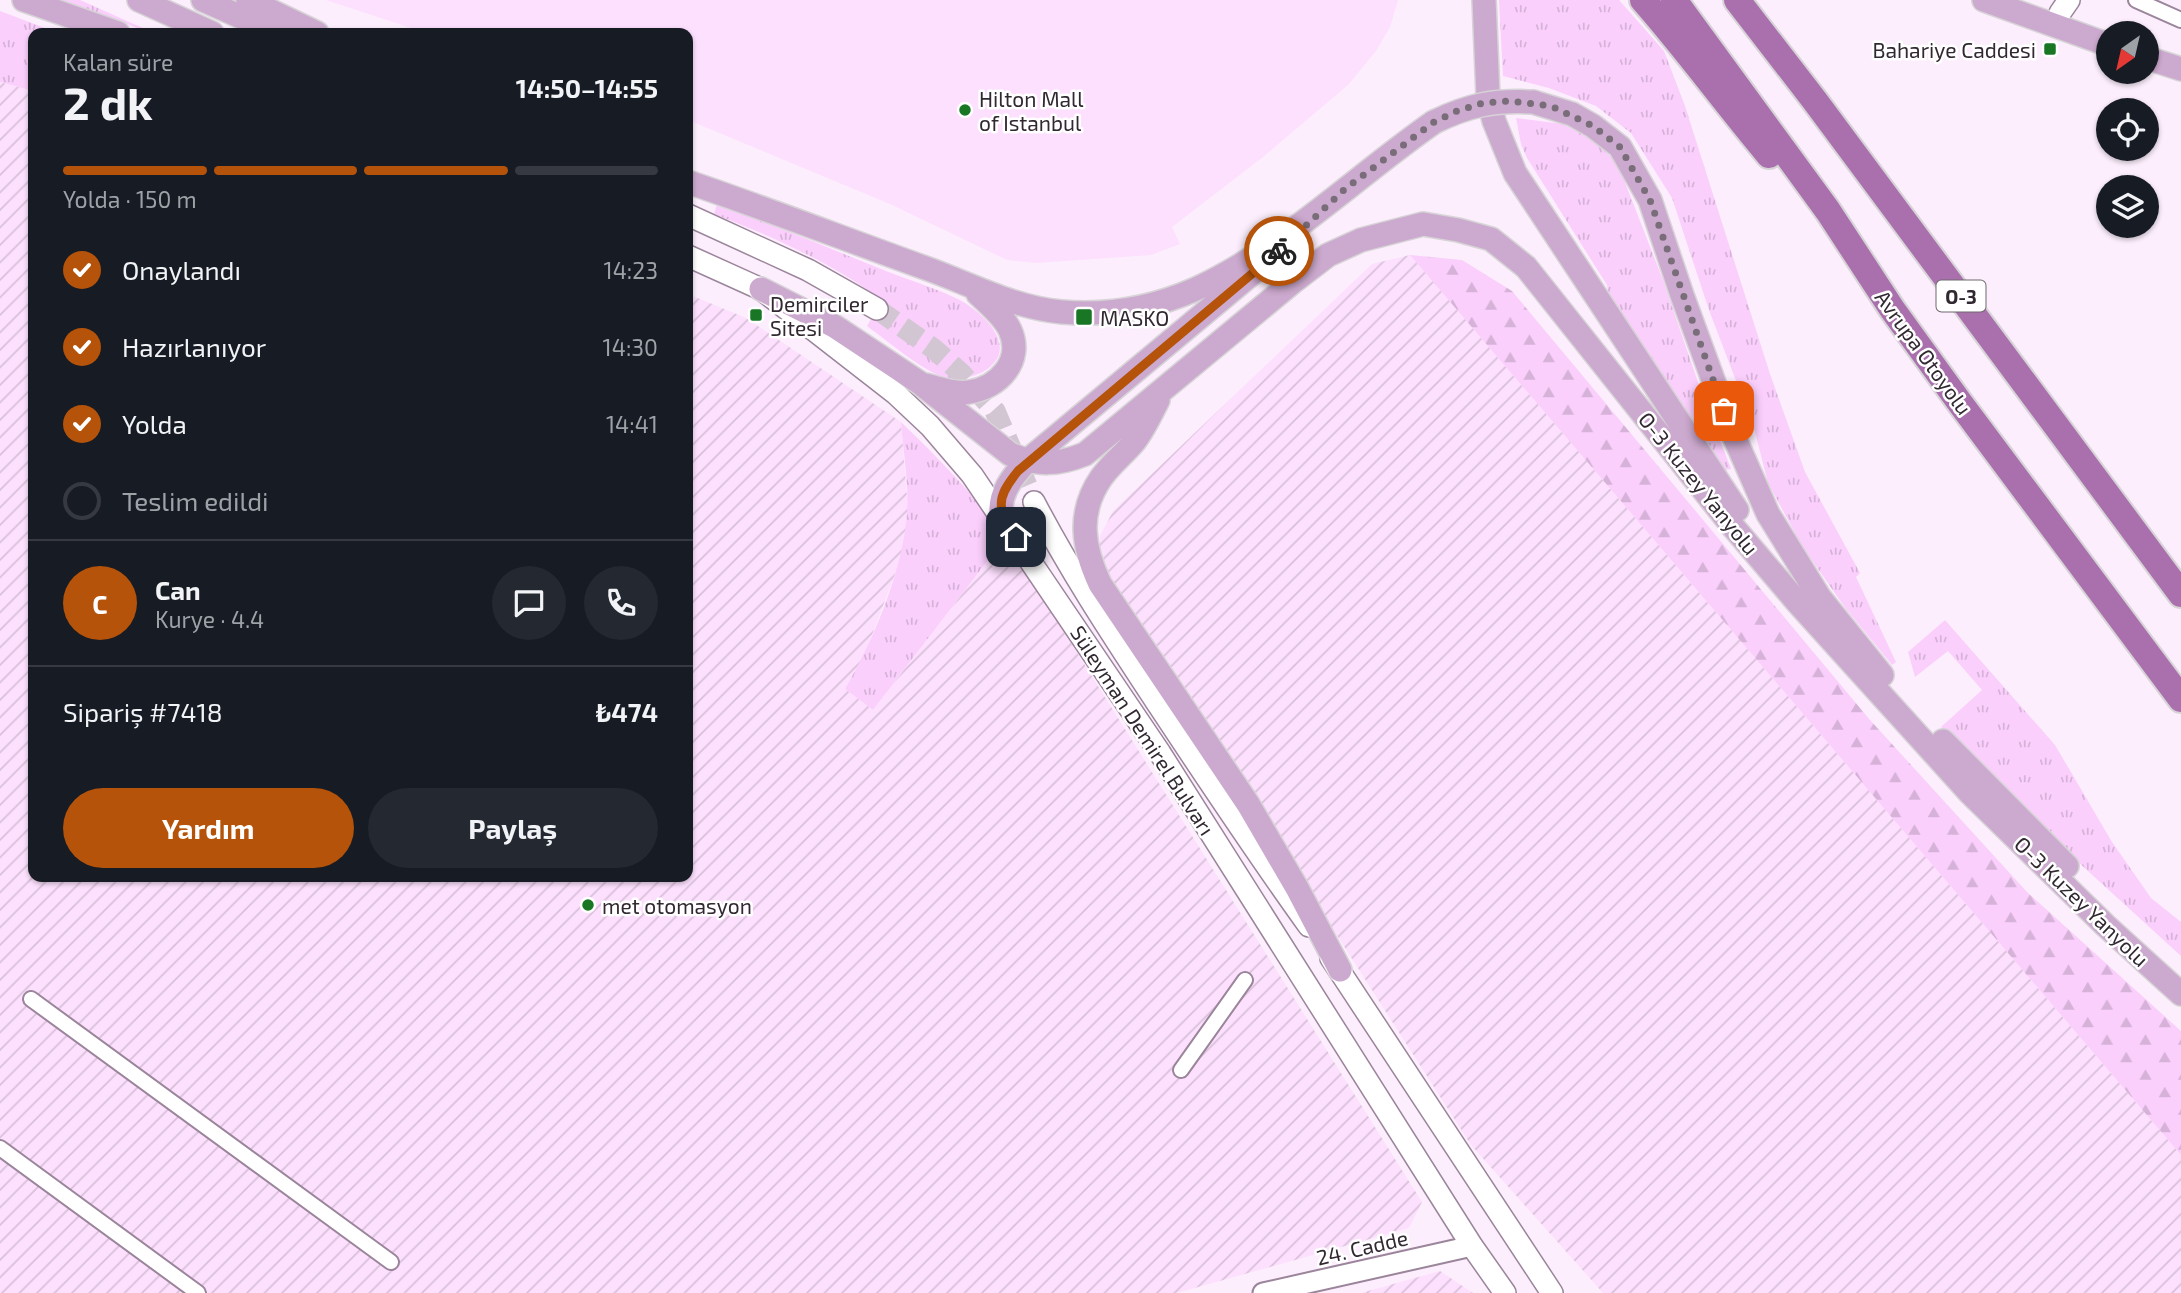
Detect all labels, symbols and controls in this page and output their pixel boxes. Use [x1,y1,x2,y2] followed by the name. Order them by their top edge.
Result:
[2096,21,2160,84] north arrow
[2096,21,2159,238] map controls
[1872,37,2036,62] place label: Bahariye Caddesi
[2042,41,2058,57] marker: Bahariye Caddesi
[63,48,173,76] text: Kalan süre
[516,72,658,103] text: 14:50–14:55
[63,74,153,129] text: 2 dk
[979,86,1084,135] place label: Hilton Mall of Istanbul
[2096,98,2159,161] button: locate
[957,102,973,118] marker: Hilton Mall of Istanbul
[2096,175,2159,238] button: layers
[63,185,197,213] text: Yolda · 150 m
[1244,216,1314,286] courier
[1260,232,1298,270] icon: bike
[63,251,101,289] icon: check
[122,254,241,285] text: Onaylandı
[604,256,658,284] text: 14:23
[1937,280,1986,312] road number: O-3
[1871,285,1977,419] street label: Avrupa Otoyolu
[770,291,869,340] place label: Demirciler Sitesi
[1100,305,1169,330] place label: MASKO
[748,307,764,323] marker: Demirciler Sitesi
[1074,307,1094,327] marker: MASKO
[63,328,101,366] icon: check
[122,331,266,362] text: Hazırlanıyor
[603,333,658,361] text: 14:30
[1694,381,1754,441] pin
[1705,392,1743,430] icon: bag
[63,405,101,443] icon: check
[1634,407,1764,559] street label: O-3 Kuzey Yanyolu
[122,408,187,439] text: Yolda
[606,410,658,438] text: 14:41
[122,485,269,516] text: Teslim edildi
[986,507,1046,567] pin
[997,518,1035,556] icon: home
[492,566,566,640] button: chat
[584,566,658,640] button: phone
[155,574,201,605] text: Can
[92,588,108,619] text: C
[155,605,264,633] text: Kurye · 4.4
[1066,621,1220,839] street label: Süleyman Demirel Bulvarı
[63,696,223,727] text: Sipariş #7418
[596,696,658,727] text: ₺474
[63,788,354,868] button: Yardım
[368,788,658,868] button: Paylaş
[2010,831,2154,971] street label: O-3 Kuzey Yanyolu
[602,893,752,918] place label: met otomasyon
[580,897,596,913] marker: met otomasyon
[1314,1224,1410,1270] street label: 24. Cadde

